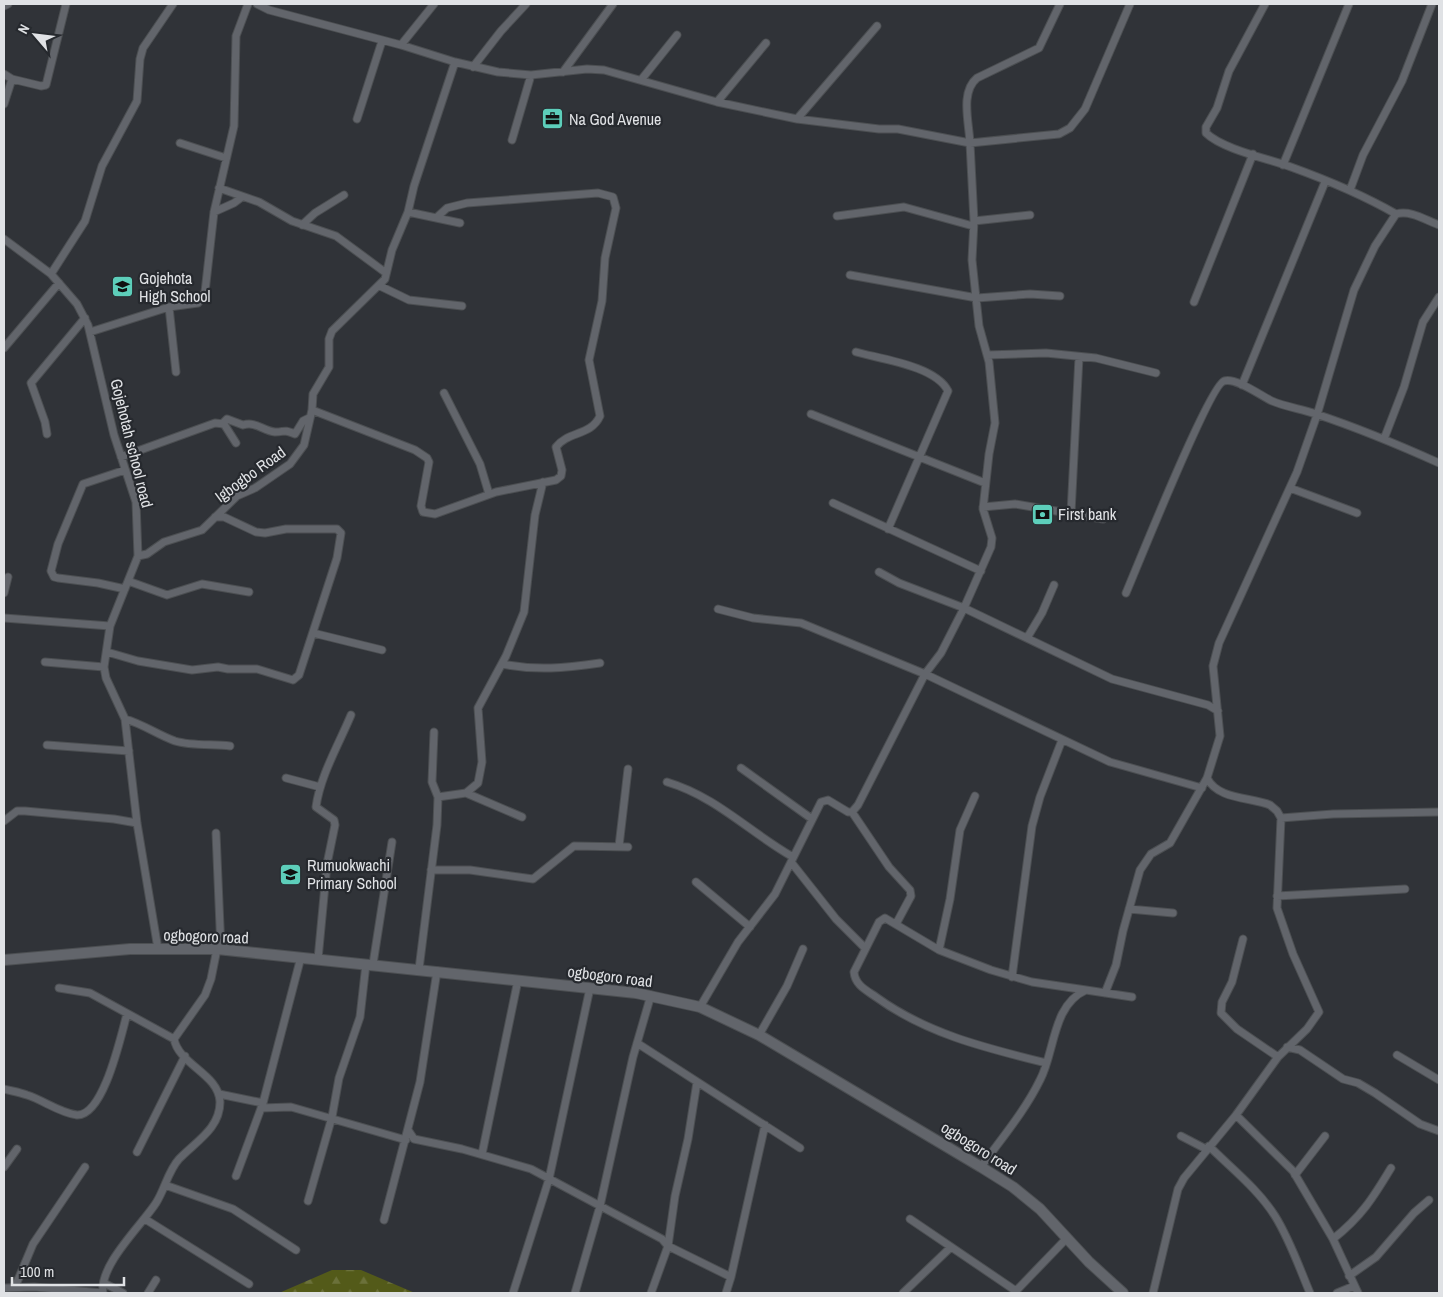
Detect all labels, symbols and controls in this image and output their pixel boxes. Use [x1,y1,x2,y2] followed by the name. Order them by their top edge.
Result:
[10,10,60,60] north arrow
[14,21,33,37] text: N
[541,107,565,131] office icon: Na God Avenue
[569,108,661,130] place label: Na God Avenue
[139,267,211,307] place label: Gojehota High School
[111,275,135,299] school or university icon: Gojehota High School
[105,376,159,510] street label: Gojehotah school road
[210,441,290,507] street label: Igbogbo Road
[1030,502,1054,526] bank icon: First bank
[1058,503,1117,525] place label: First bank
[307,854,397,894] place label: Rumuokwachi Primary School
[279,862,303,886] school or university icon: Rumuokwachi Primary School
[163,924,249,948] street label: ogbogoro road
[566,960,654,992] street label: ogbogoro road
[937,1116,1021,1180] street label: ogbogoro road
[12,1254,125,1286] scale bar
[20,1261,54,1282] text: 100 m

